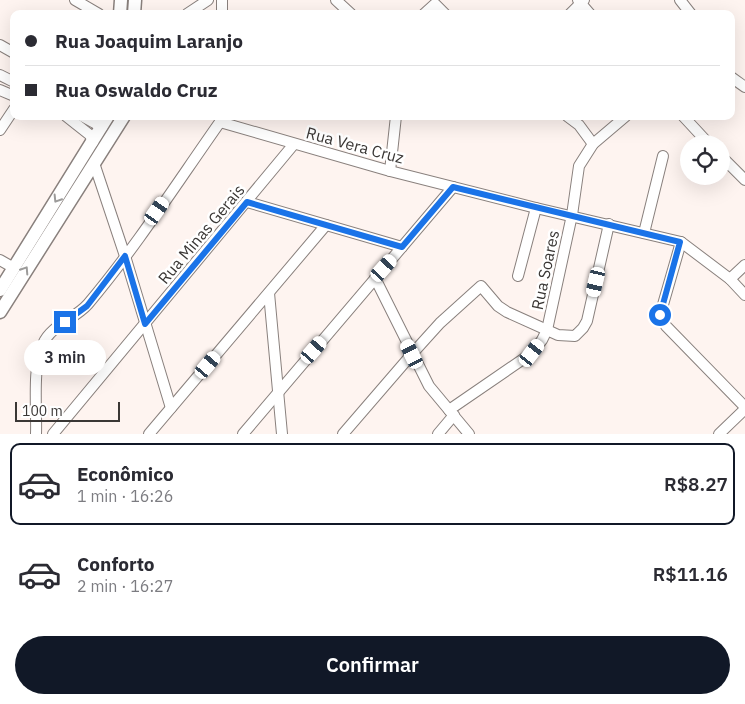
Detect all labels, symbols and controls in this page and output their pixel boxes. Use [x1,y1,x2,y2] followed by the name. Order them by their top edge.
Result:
[55,29,243,53] text: Rua Joaquim Laranjo
[55,78,218,102] text: Rua Oswaldo Cruz
[304,122,406,168] street label: Rua Vera Cruz
[680,135,730,185] map controls
[680,135,730,185] button: locate
[154,180,248,288] street label: Rua Minas Gerais
[54,194,63,203] one-way arrow
[142,194,171,228] car
[527,228,563,312] street label: Rua Soares
[368,252,399,284] car
[585,266,606,298] car
[19,267,29,276] one-way arrow
[649,304,671,326] route start
[54,311,76,333] route end
[298,334,329,366] car
[398,337,425,371] car
[516,337,547,369] car
[24,340,106,374] callout: 3 min
[44,347,86,367] text: 3 min
[192,349,223,381] car
[15,399,120,422] scale bar
[22,402,63,420] text: 100 m
[17,462,62,507] icon: car
[77,462,174,486] text: Econômico
[664,472,728,496] text: R$8.27
[77,486,173,506] text: 1 min · 16:26
[17,552,62,597] icon: car
[77,552,155,576] text: Conforto
[653,562,728,586] text: R$11.16
[77,576,173,596] text: 2 min · 16:27
[15,636,730,694] button: Confirmar

